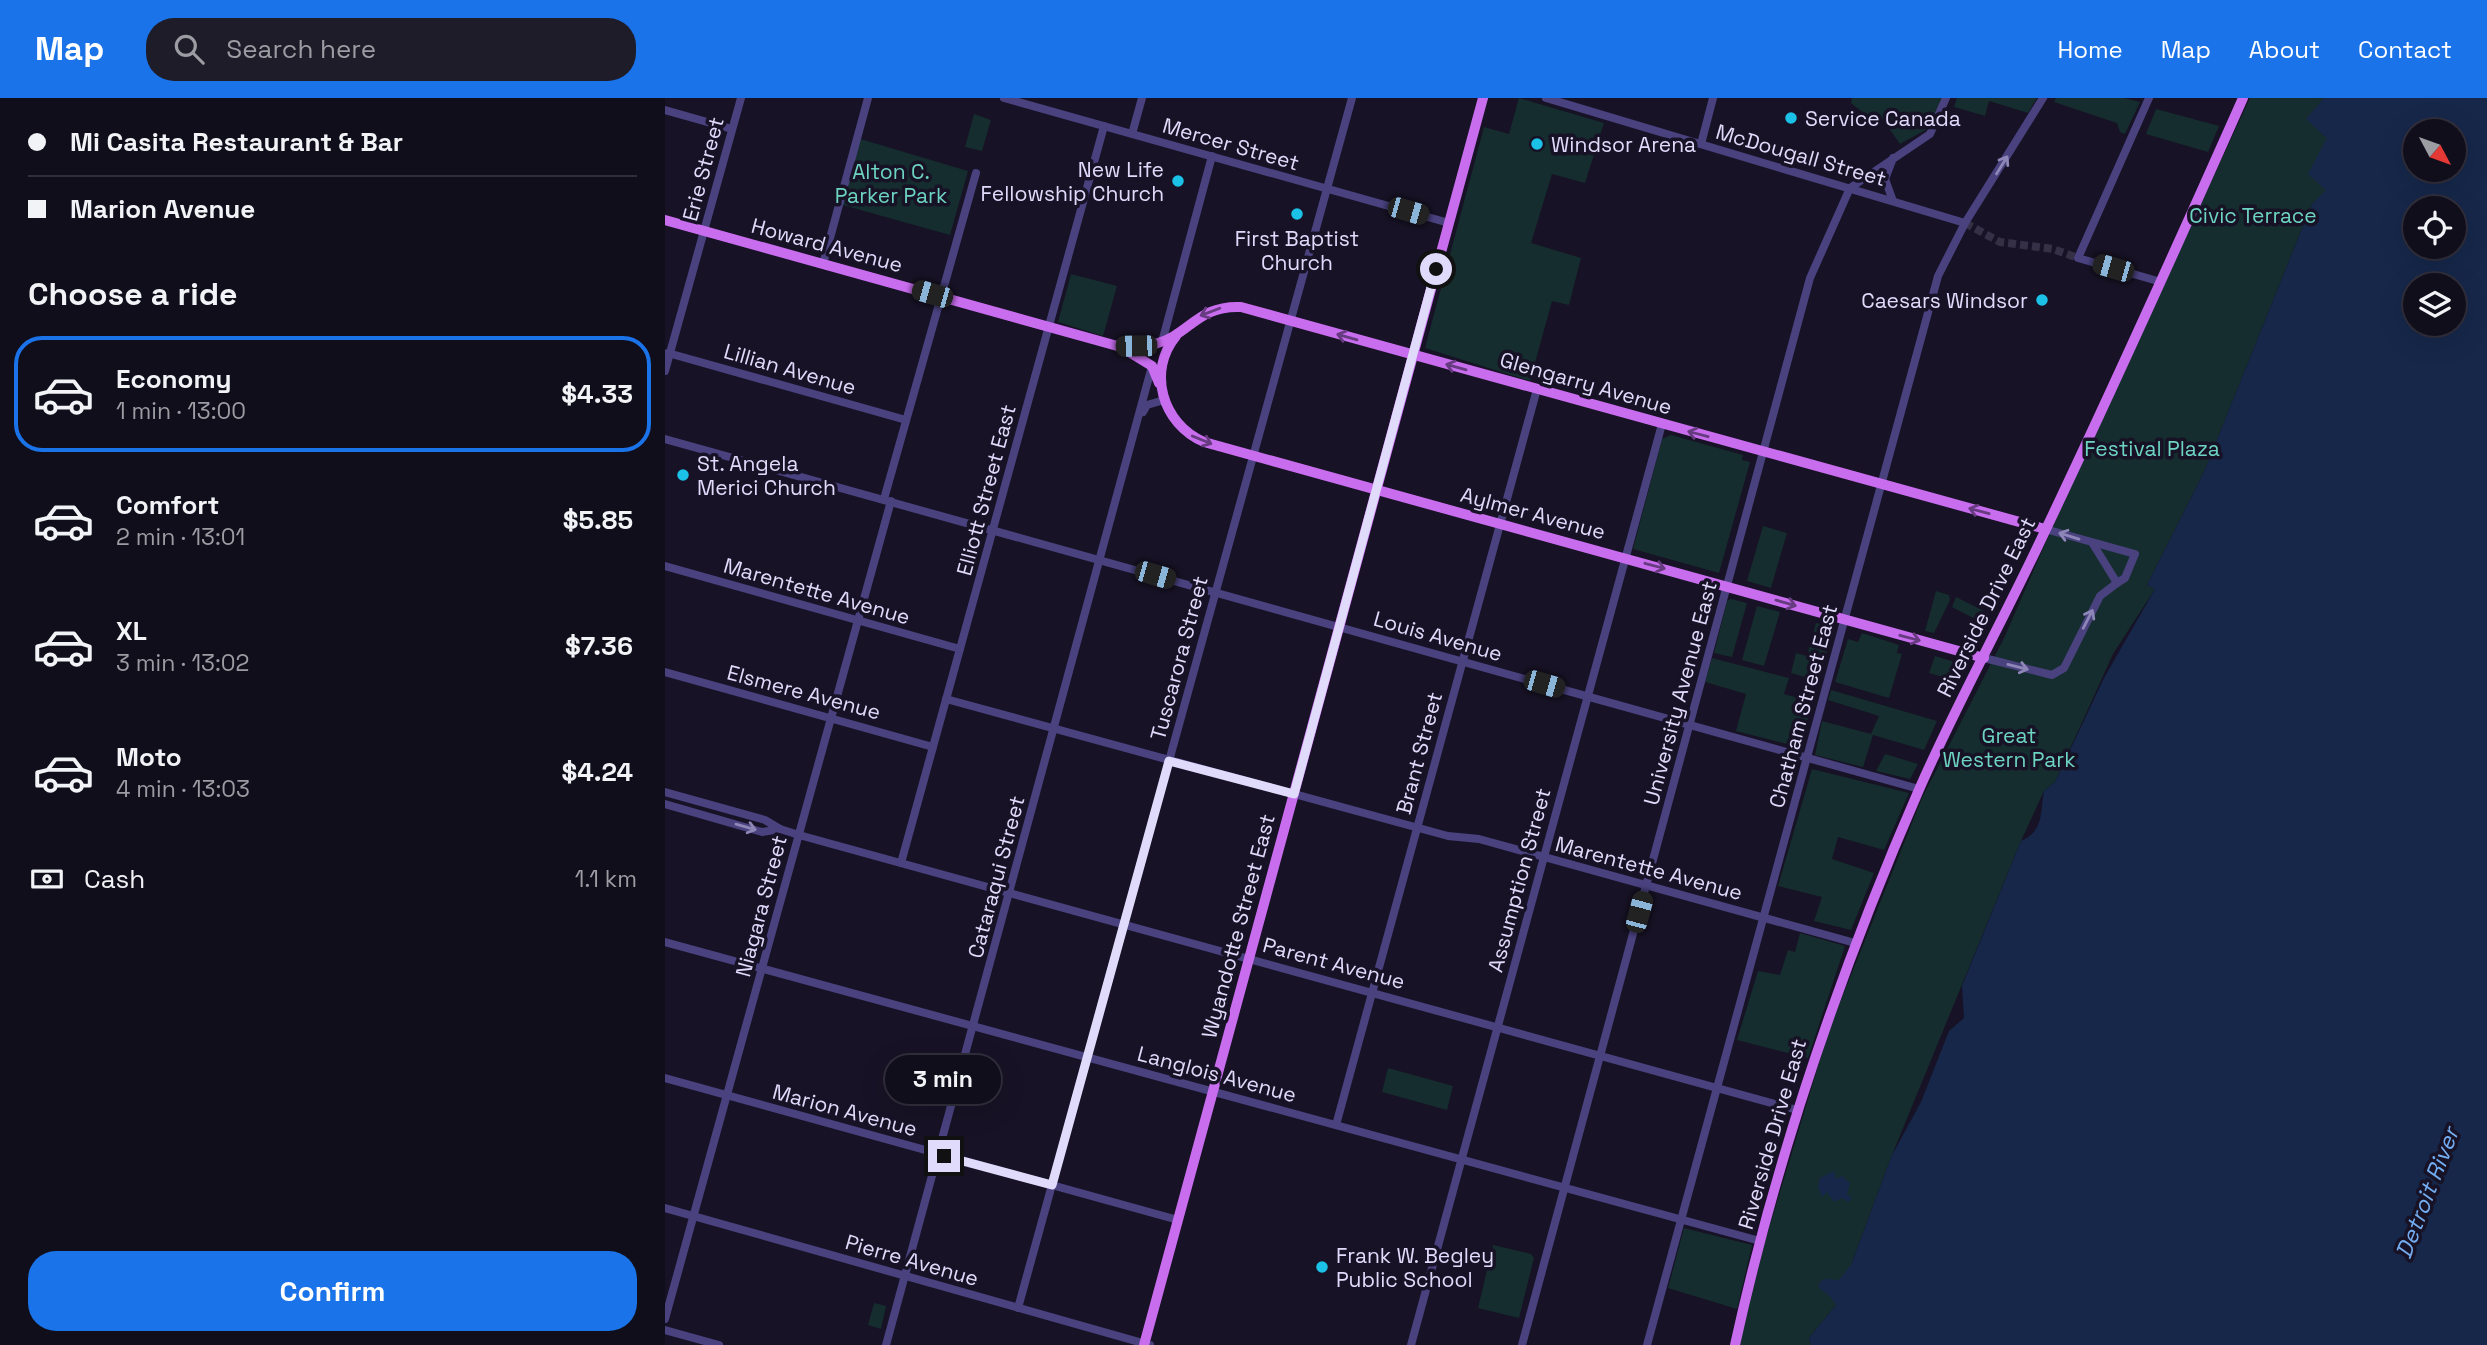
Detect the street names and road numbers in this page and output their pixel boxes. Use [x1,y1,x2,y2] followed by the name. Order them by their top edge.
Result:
[1160,112,1302,176] street label: Mercer Street
[676,114,730,224] street label: Erie Street
[1713,118,1889,192] street label: McDougall Street
[748,212,906,278] street label: Howard Avenue
[721,337,859,401] street label: Lillian Avenue
[1497,346,1675,420] street label: Glengarry Avenue
[950,402,1022,578] street label: Elliott Street East
[1458,481,1608,545] street label: Aylmer Avenue
[1931,513,2041,701] street label: Riverside Drive East
[721,551,913,631] street label: Marentette Avenue
[1144,573,1214,743] street label: Tuscarora Street
[1637,578,1723,808] street label: University Avenue East
[1763,601,1843,811] street label: Chatham Street East
[1370,605,1506,667] street label: Louis Avenue
[724,659,884,725] street label: Elsmere Avenue
[1390,689,1448,817] street label: Brant Street
[1481,785,1557,975] street label: Assumption Street
[961,793,1031,961] street label: Cataraqui Street
[1195,811,1281,1041] street label: Wyandotte Street East
[1552,830,1746,906] street label: Marentette Avenue
[729,832,793,980] street label: Niagara Street
[1260,931,1408,995] street label: Parent Avenue
[1732,1036,1812,1232] street label: Riverside Drive East
[1135,1040,1299,1108] street label: Langlois Avenue
[770,1078,920,1142] street label: Marion Avenue
[842,1228,982,1292] street label: Pierre Avenue

